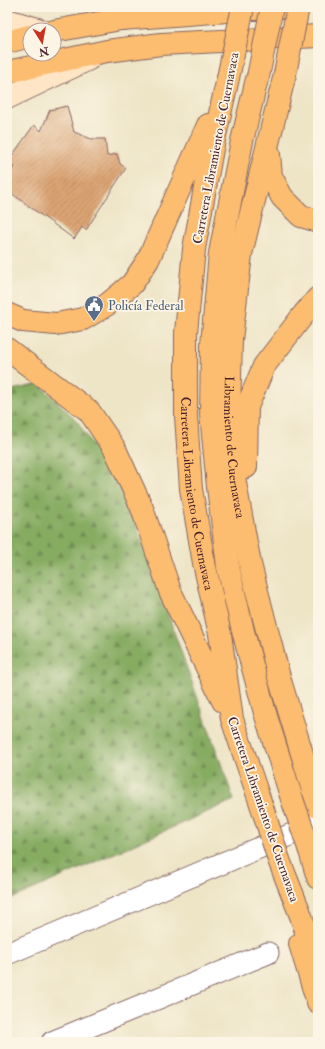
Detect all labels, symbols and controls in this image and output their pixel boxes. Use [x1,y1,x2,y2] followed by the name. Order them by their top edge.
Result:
[22,22,62,62] north arrow
[37,44,51,59] text: N
[190,50,243,245] street label: Carretera Libramiento de Cuernavaca
[83,294,105,322] public building icon: Policía Federal
[108,298,184,314] place label: Policía Federal
[220,376,248,520] street label: Libramiento de Cuernavaca
[177,397,217,592] street label: Carretera Libramiento de Cuernavaca
[224,715,303,905] street label: Carretera Libramiento de Cuernavaca

